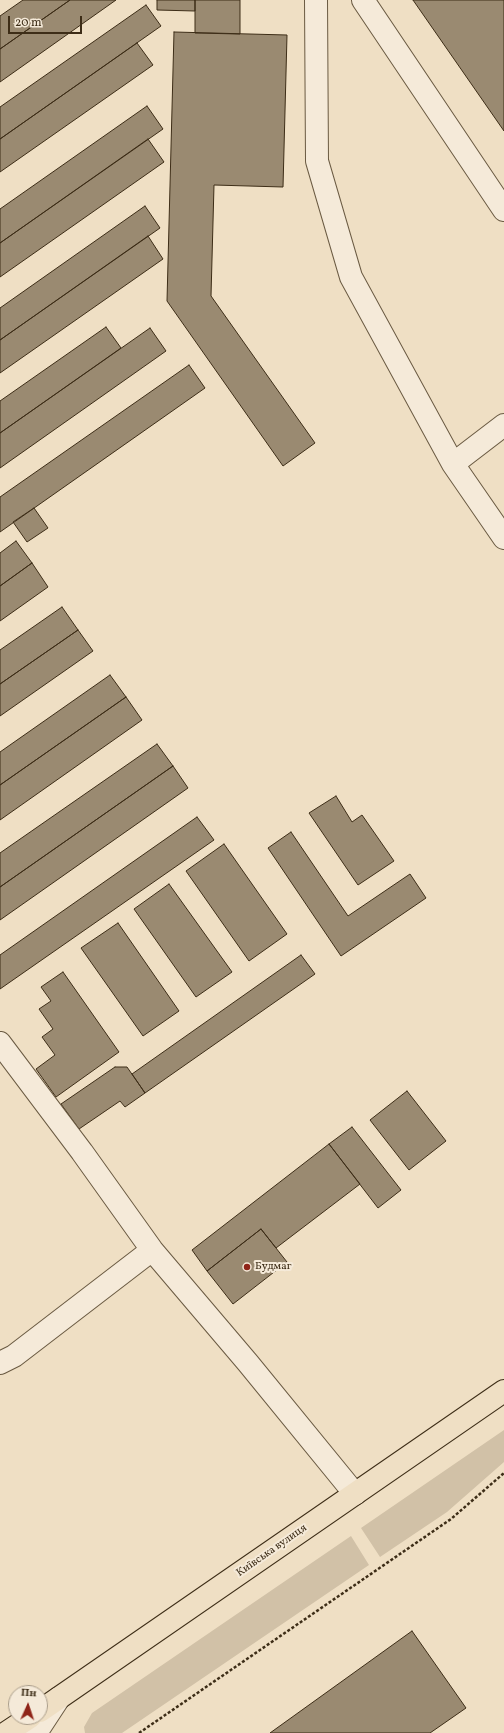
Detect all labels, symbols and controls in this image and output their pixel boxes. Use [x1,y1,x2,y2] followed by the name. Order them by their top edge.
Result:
[10,8,84,34] scale bar
[15,15,42,31] text: 20 m
[255,1260,291,1274] place label: Будмаг
[242,1262,252,1272] marker: Будмаг
[234,1522,310,1580] street label: Київська вулиця
[8,1685,48,1725] north arrow
[20,1686,37,1701] text: Пн

